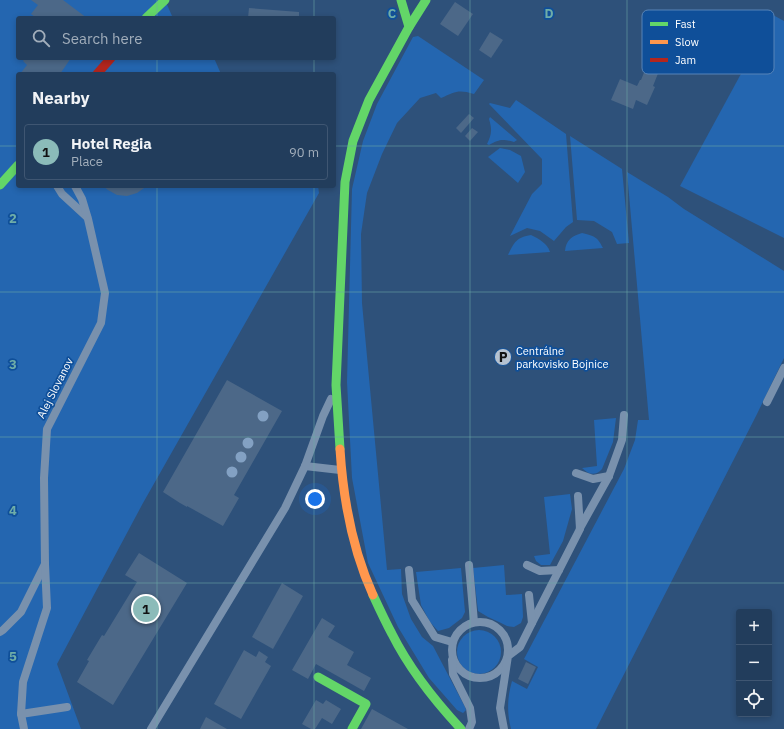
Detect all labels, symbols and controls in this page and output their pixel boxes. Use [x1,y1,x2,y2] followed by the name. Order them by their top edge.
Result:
[388,5,397,22] text: C
[544,5,554,22] text: D
[642,10,774,74] legend
[16,16,336,60] search box
[675,17,696,31] text: Fast
[30,27,52,49] icon: search
[62,29,142,48] text: Search here
[675,35,699,49] text: Slow
[675,53,696,67] text: Jam
[32,87,90,109] text: Nearby
[71,134,152,153] text: Hotel Regia
[42,144,50,161] text: 1
[289,144,319,161] text: 90 m
[71,153,103,170] text: Place
[9,210,17,227] text: 2
[516,344,608,371] place label: Centrálne parkovisko Bojnice
[493,347,513,367] parking icon: Centrálne parkovisko Bojnice
[34,355,76,420] street label: Alej Slovanov
[9,356,17,373] text: 3
[305,489,325,509] your location
[9,502,17,519] text: 4
[133,594,159,624] pin: 1
[736,609,772,717] map controls
[736,609,772,645] button: +
[736,645,772,681] button: −
[9,648,17,665] text: 5
[736,681,772,717] button: locate

